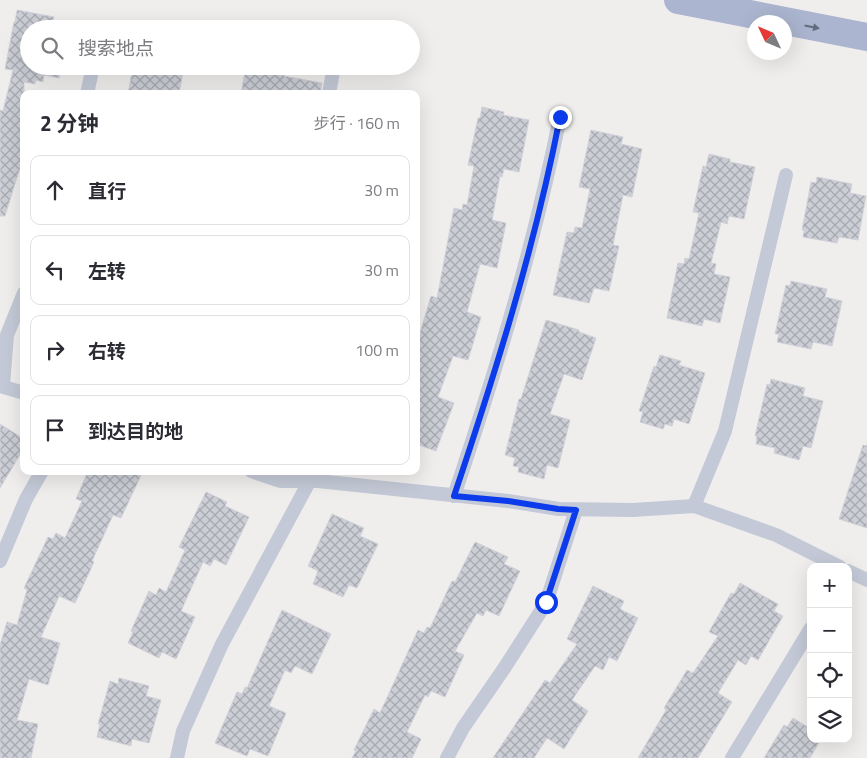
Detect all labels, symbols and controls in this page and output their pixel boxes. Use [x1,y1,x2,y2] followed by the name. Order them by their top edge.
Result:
[747,15,792,60] north arrow
[20,20,420,75] search box
[804,23,820,31] one-way arrow
[78,33,154,62] text: 搜索地点
[38,34,66,62] icon: search
[549,106,572,129] route end
[40,107,98,139] text: 2 分钟
[314,111,400,135] text: 步行 · 160 m
[41,176,69,204] icon: ahead
[88,176,126,205] text: 直行
[364,178,399,202] text: 30 m
[41,256,69,284] icon: left
[88,256,126,285] text: 左转
[364,258,399,282] text: 30 m
[41,336,69,364] icon: right
[88,336,126,365] text: 右转
[355,338,399,362] text: 100 m
[41,416,69,444] icon: arrive
[88,416,183,445] text: 到达目的地
[807,563,852,743] map controls
[807,563,852,608] button: +
[535,591,558,614] route start
[807,608,852,653] button: −
[807,653,852,698] button: locate
[807,698,852,743] button: layers

